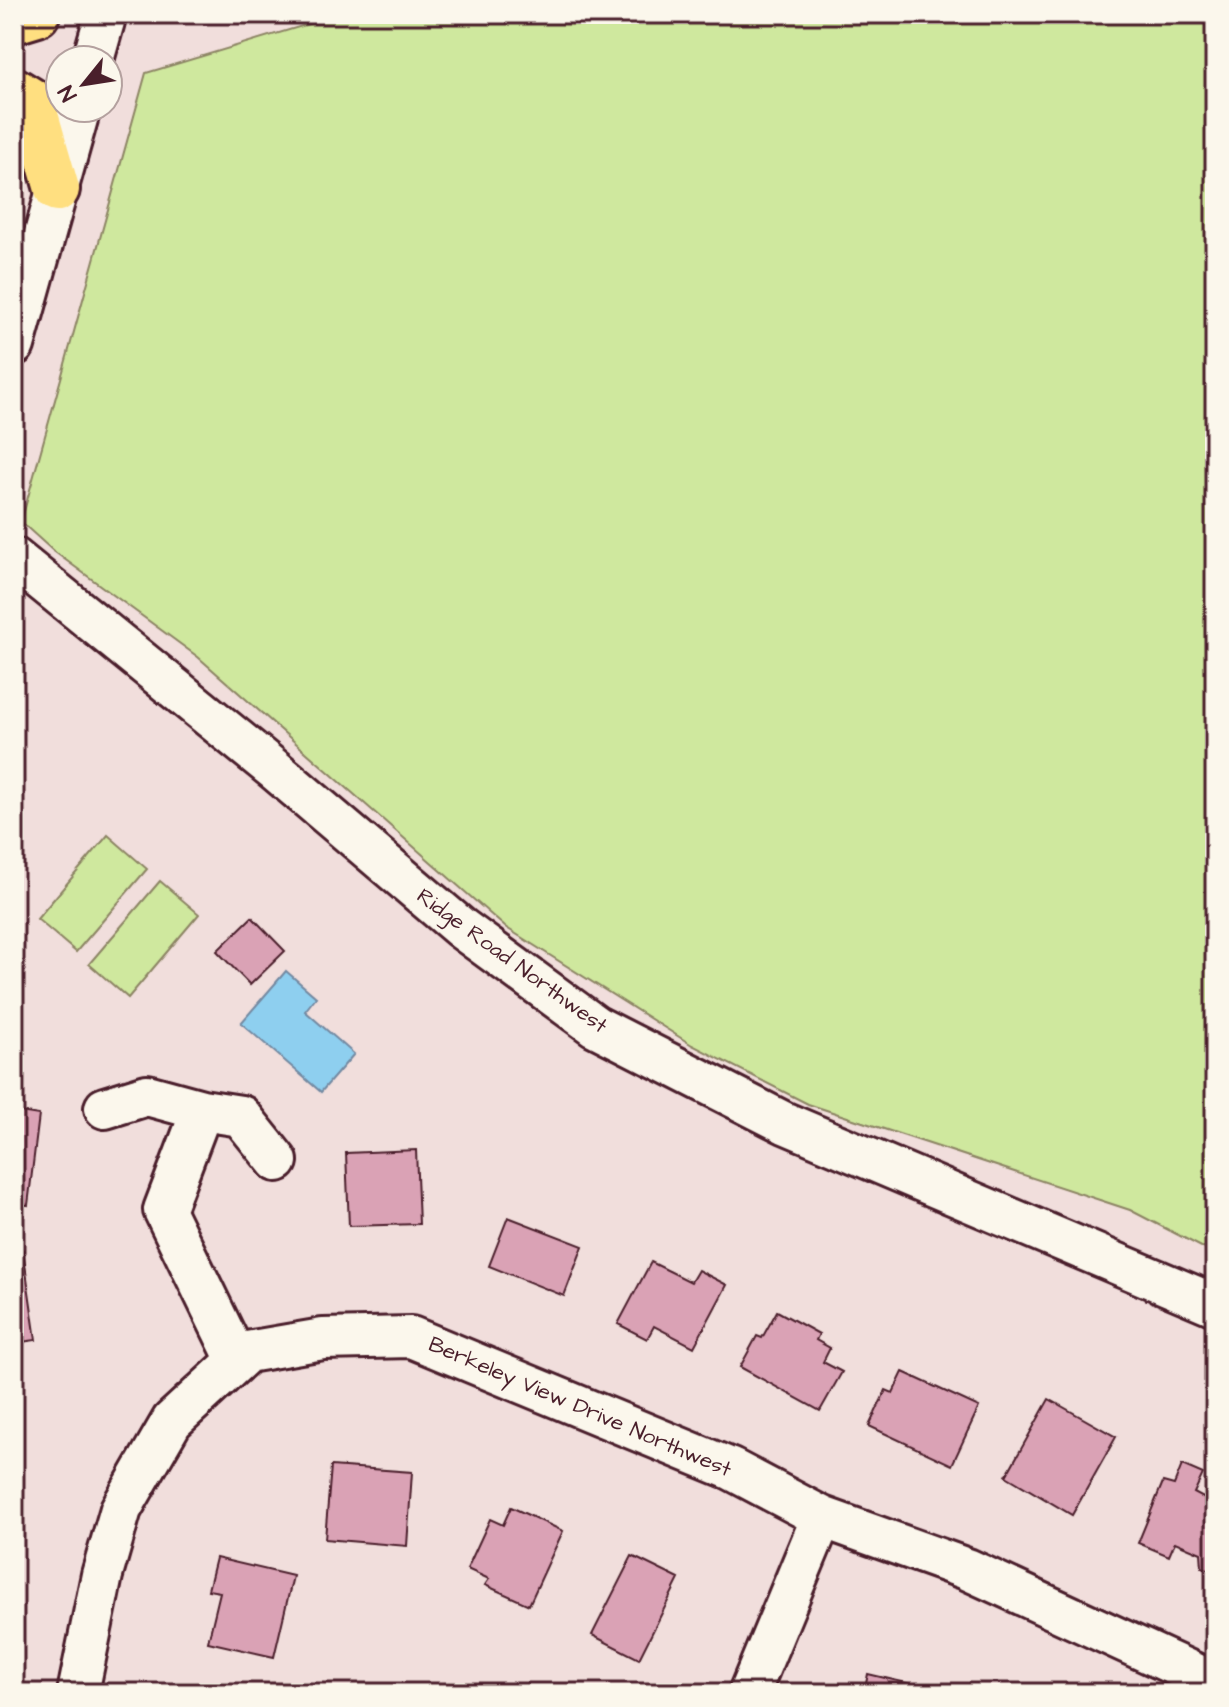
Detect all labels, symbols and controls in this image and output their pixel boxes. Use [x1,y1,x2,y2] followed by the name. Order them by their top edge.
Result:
[44,44,124,124] north arrow
[51,79,85,107] text: N
[409,881,614,1042] street label: Ridge Road Northwest
[423,1329,736,1486] street label: Berkeley View Drive Northwest

